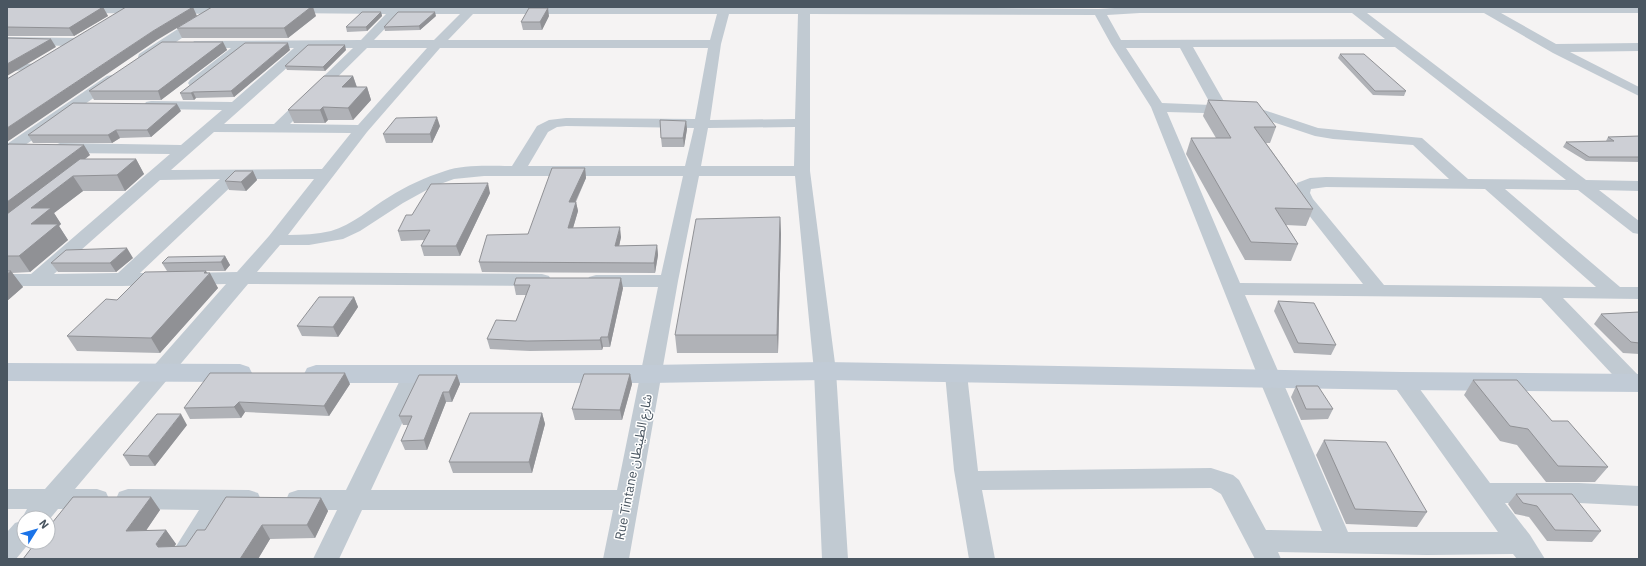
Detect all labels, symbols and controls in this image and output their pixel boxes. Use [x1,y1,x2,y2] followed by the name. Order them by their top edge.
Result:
[611,393,658,542] street label: Rue Tintane شارع الطينطان
[16,510,56,550] north arrow
[36,517,52,531] text: N

